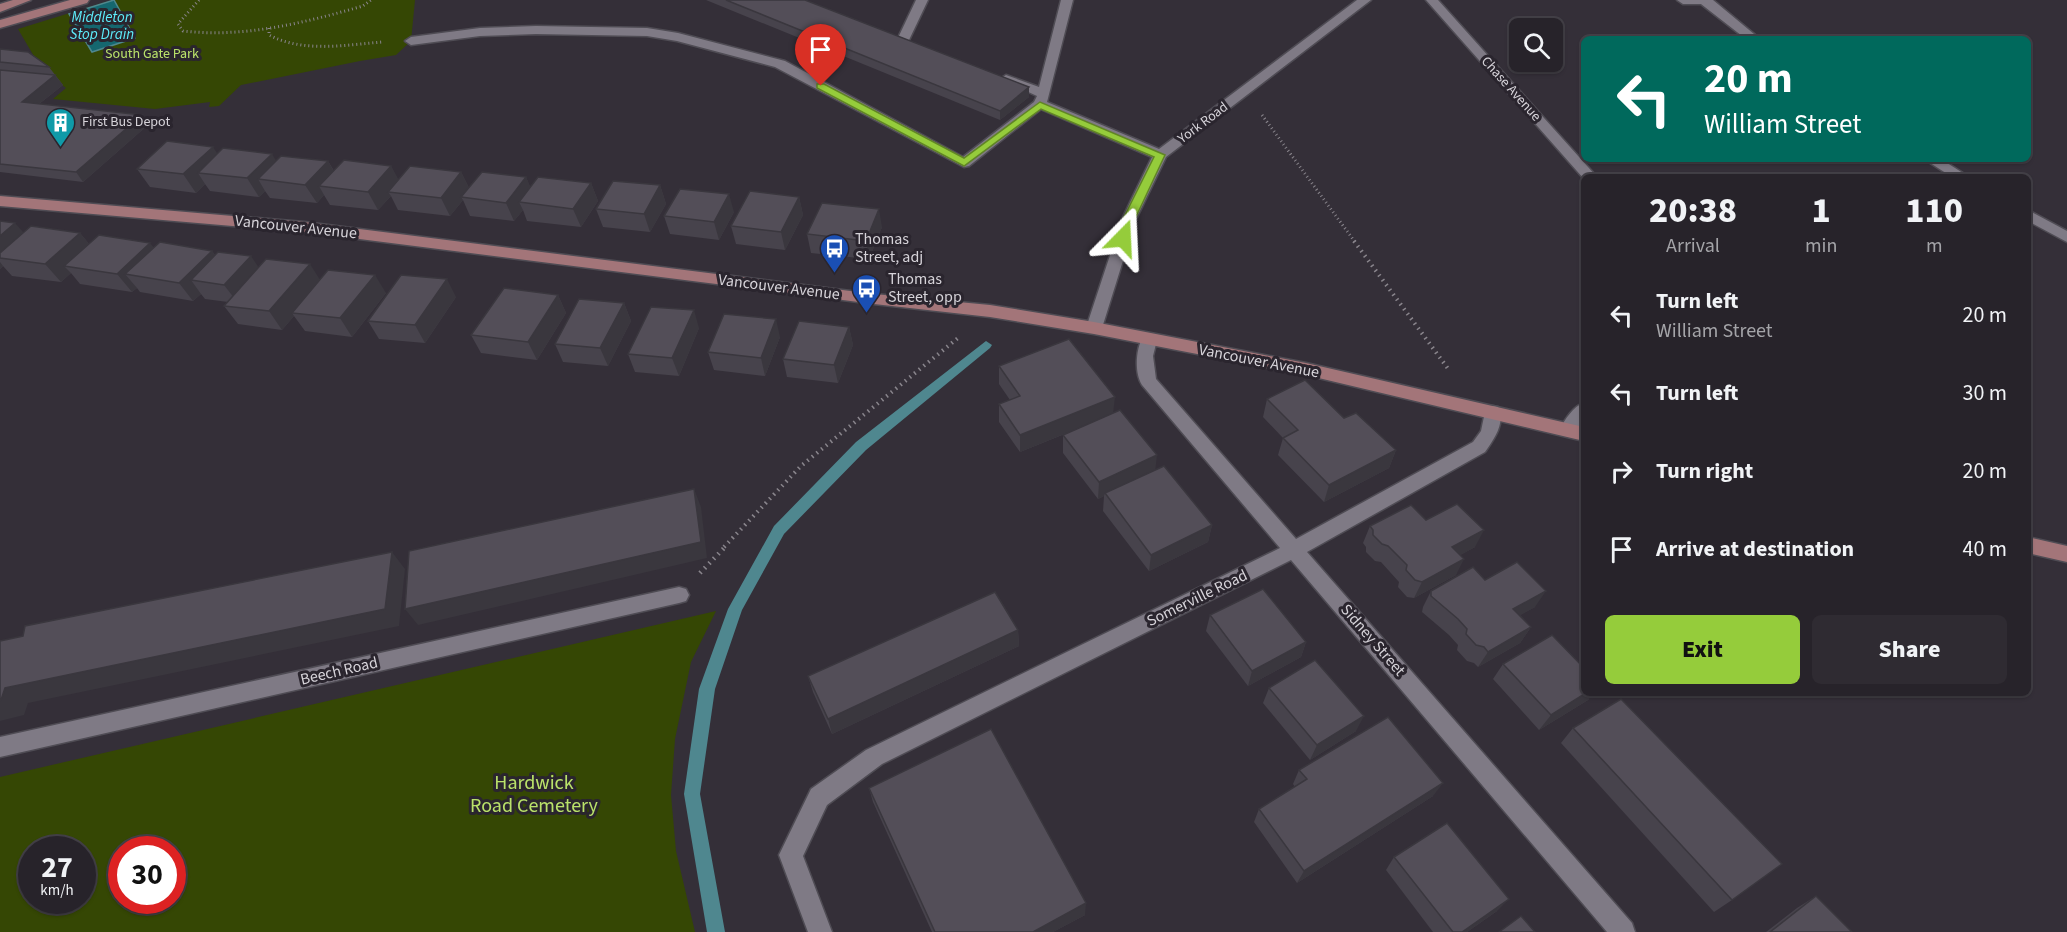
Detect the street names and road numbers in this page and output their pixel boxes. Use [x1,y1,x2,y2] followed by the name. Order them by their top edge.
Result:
[1476,52,1546,126] street label: Chase Avenue
[1173,97,1232,149] street label: York Road
[234,210,358,244] street label: Vancouver Avenue
[717,269,841,305] street label: Vancouver Avenue
[1197,339,1321,383] street label: Vancouver Avenue
[1143,564,1251,632] street label: Somerville Road
[1336,599,1411,681] street label: Sidney Street
[298,651,380,691] street label: Beech Road

